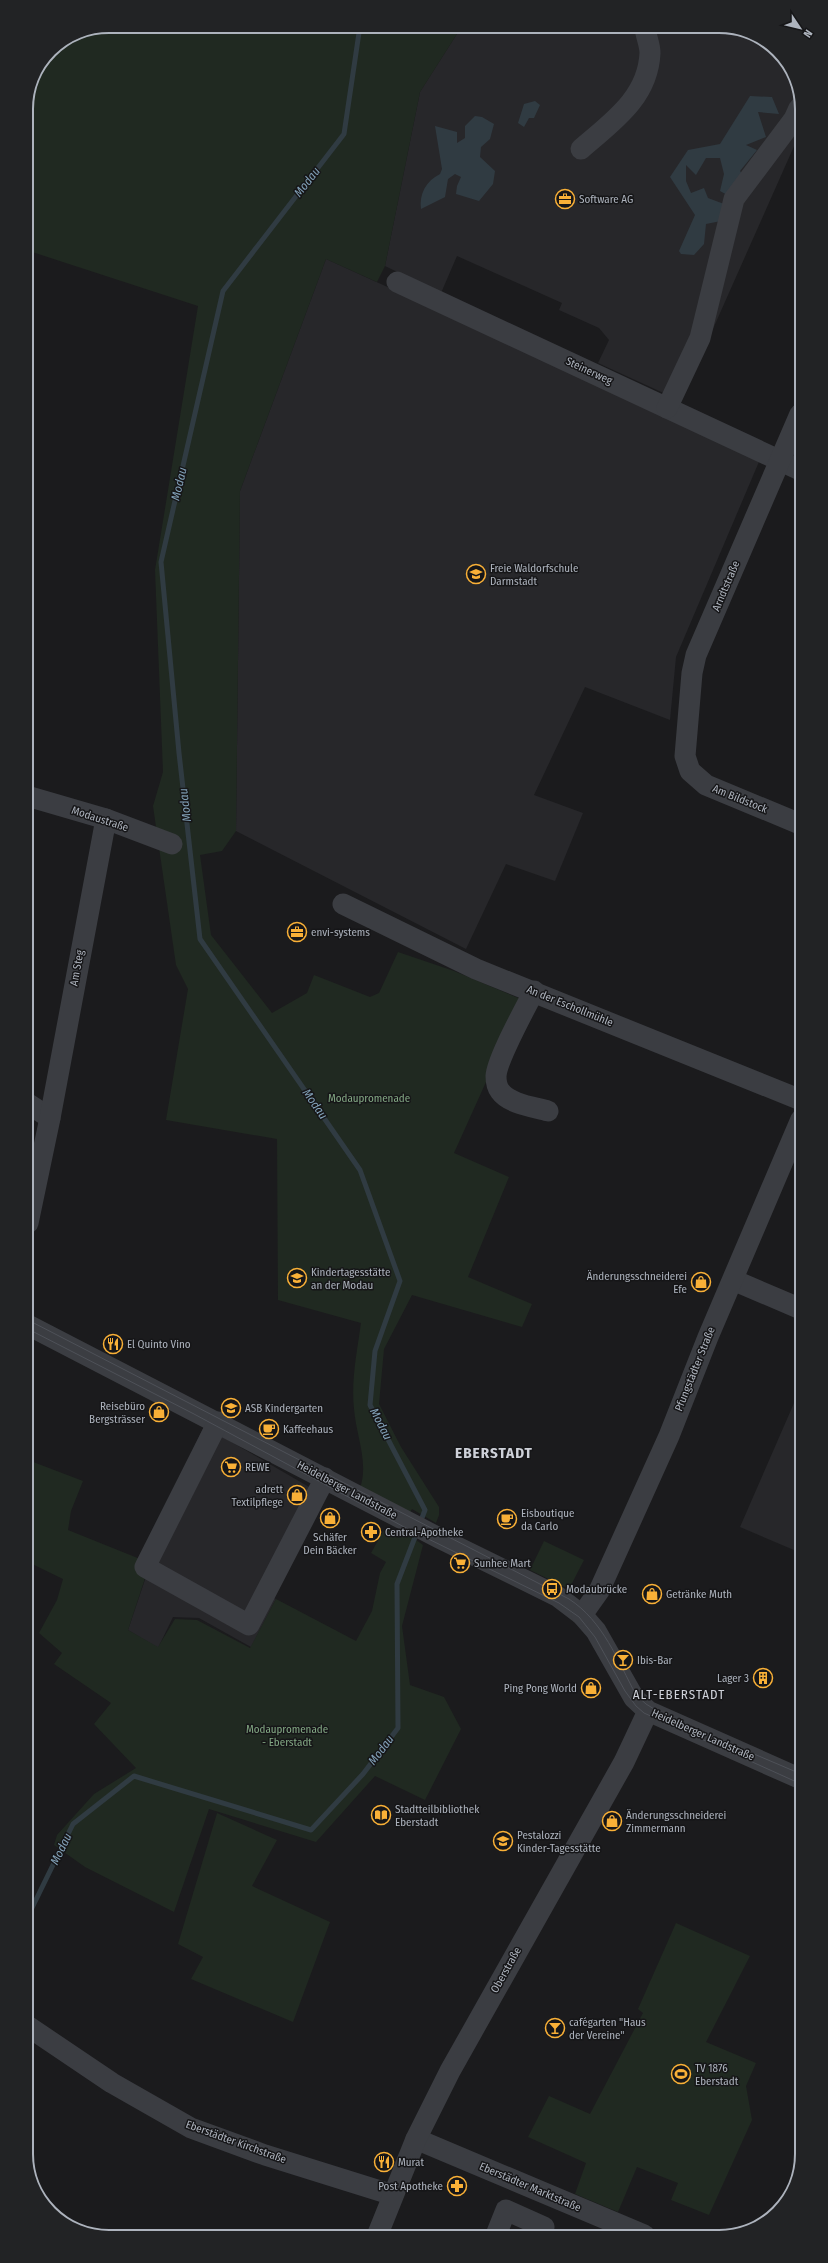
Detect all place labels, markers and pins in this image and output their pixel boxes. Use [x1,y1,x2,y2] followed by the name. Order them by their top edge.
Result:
[554,188,576,210] office icon: Software AG
[579,193,633,206] place label: Software AG
[490,562,578,588] place label: Freie Waldorfschule Darmstadt
[465,563,487,585] school or university icon: Freie Waldorfschule Darmstadt
[286,921,308,943] office icon: envi-systems
[311,926,370,939] place label: envi-systems
[311,1266,390,1292] place label: Kindertagesstätte an der Modau
[286,1267,308,1289] school or university icon: Kindertagesstätte an der Modau
[587,1270,687,1296] place label: Änderungsschneiderei Efe
[690,1271,712,1293] shop icon: Änderungsschneiderei Efe
[102,1333,124,1355] restaurant icon: El Quinto Vino
[127,1338,191,1351] place label: El Quinto Vino
[220,1397,242,1419] school or university icon: ASB Kindergarten
[89,1400,145,1426] place label: Reisebüro Bergsträsser
[148,1401,170,1423] shop icon: Reisebüro Bergsträsser
[245,1402,323,1415] place label: ASB Kindergarten
[258,1418,280,1440] cafe icon: Kaffeehaus
[283,1423,334,1436] place label: Kaffeehaus
[220,1456,242,1478] supermarket icon: REWE
[245,1461,270,1474] place label: REWE
[231,1483,283,1509] place label: adrett Textilpflege
[286,1484,308,1506] shop icon: adrett Textilpflege
[319,1507,341,1529] shop icon: Schäfer Dein Bäcker
[521,1507,574,1533] place label: Eisboutique da Carlo
[496,1508,518,1530] cafe icon: Eisboutique da Carlo
[360,1521,382,1543] pharmacy icon: Central-Apotheke
[385,1526,463,1539] place label: Central-Apotheke
[303,1531,357,1557] place label: Schäfer Dein Bäcker
[449,1552,471,1574] supermarket icon: Sunhee Mart
[474,1557,531,1570] place label: Sunhee Mart
[541,1578,563,1600] bus stop icon: Modaubrücke
[566,1583,627,1596] place label: Modaubrücke
[641,1583,663,1605] shop icon: Getränke Muth
[666,1588,732,1601] place label: Getränke Muth
[612,1649,634,1671] bar icon: Ibis-Bar
[637,1654,673,1667] place label: Ibis-Bar
[752,1667,774,1689] building icon: Lager 3
[717,1672,749,1685] place label: Lager 3
[580,1677,602,1699] shop icon: Ping Pong World
[504,1682,577,1695] place label: Ping Pong World
[395,1803,480,1829] place label: Stadtteilbibliothek Eberstadt
[370,1804,392,1826] library icon: Stadtteilbibliothek Eberstadt
[626,1809,726,1835] place label: Änderungsschneiderei Zimmermann
[601,1810,623,1832] shop icon: Änderungsschneiderei Zimmermann
[517,1829,601,1855] place label: Pestalozzi Kinder-Tagesstätte
[492,1830,514,1852] school or university icon: Pestalozzi Kinder-Tagesstätte
[569,2016,646,2042] place label: cafégarten "Haus der Vereine"
[544,2017,566,2039] bar icon: cafégarten "Haus der Vereine"
[695,2062,739,2088] place label: TV 1876 Eberstadt
[670,2063,692,2085] sports icon: TV 1876 Eberstadt
[373,2151,395,2173] restaurant icon: Murat
[398,2156,424,2169] place label: Murat
[446,2175,468,2197] pharmacy icon: Post Apotheke
[378,2180,443,2193] place label: Post Apotheke

